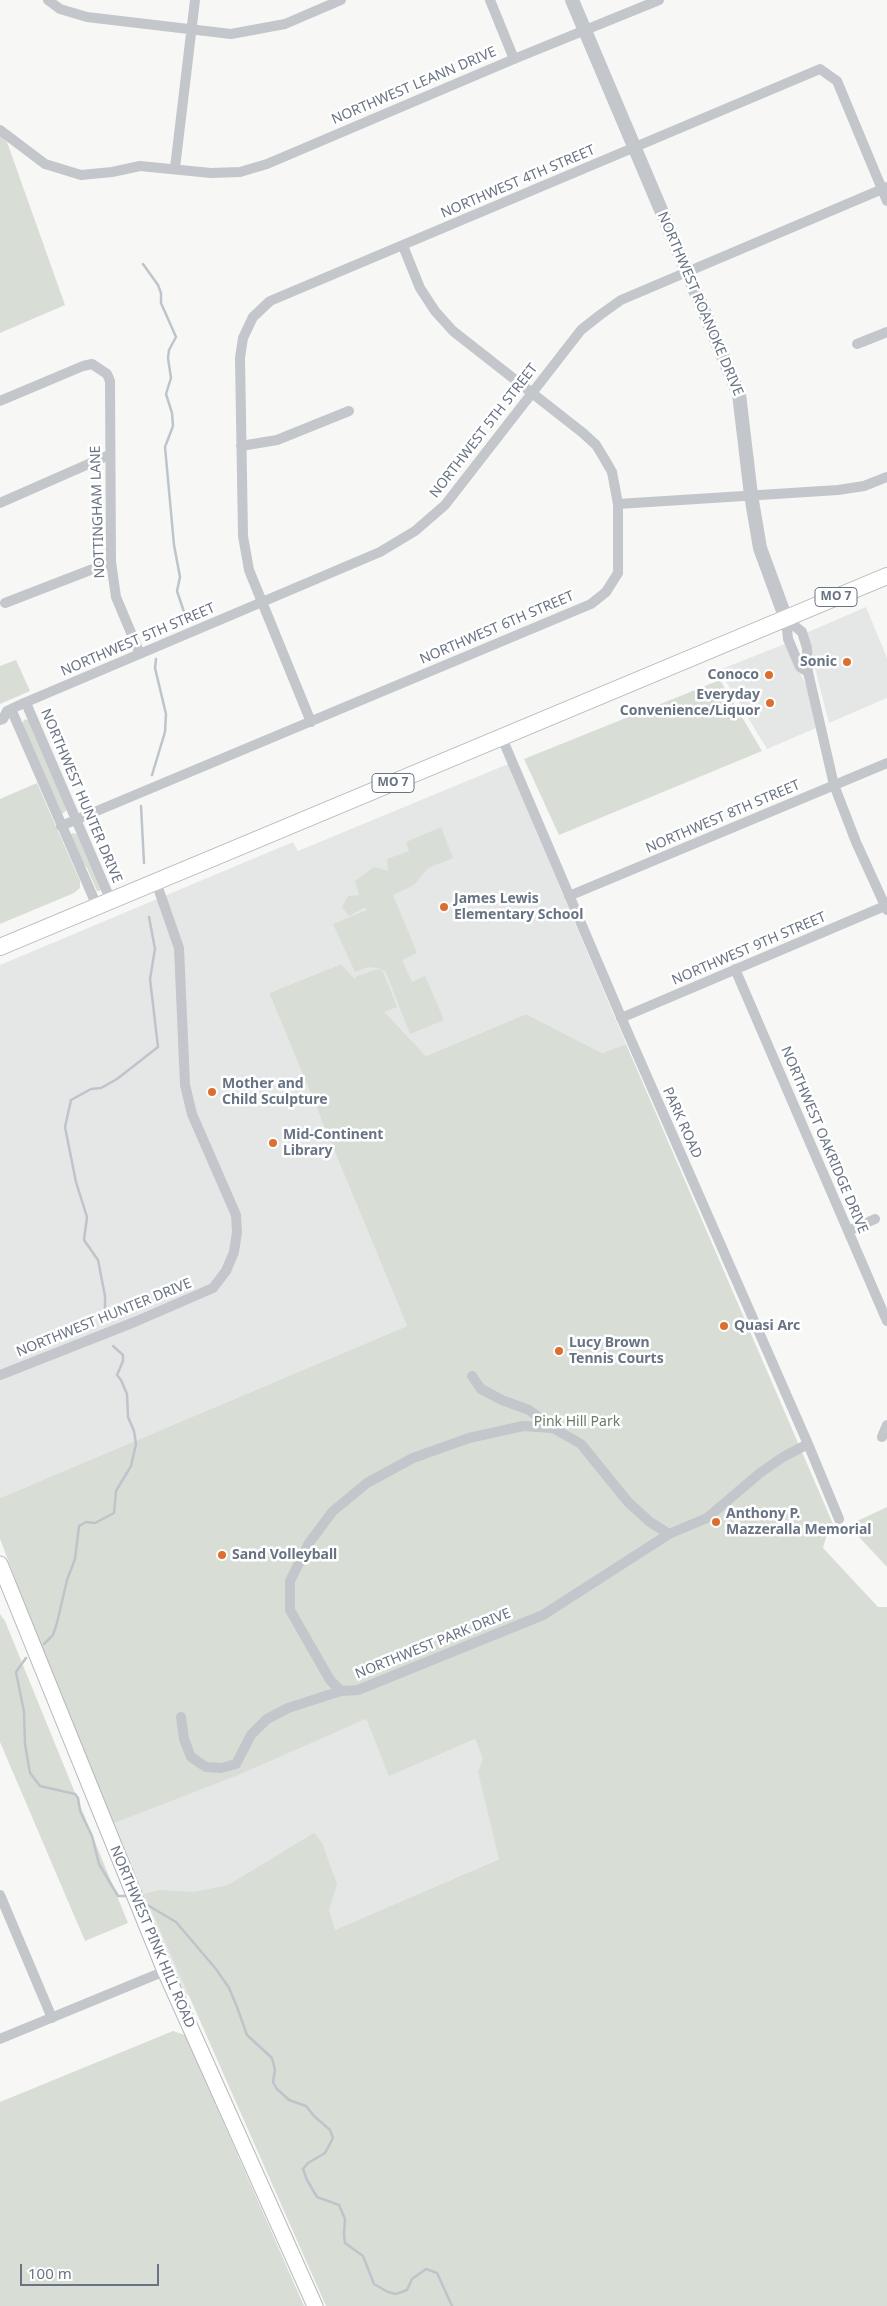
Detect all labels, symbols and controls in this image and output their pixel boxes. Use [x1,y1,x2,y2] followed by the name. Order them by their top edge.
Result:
[329,44,499,128] street label: NORTHWEST LEANN DRIVE
[438,142,598,222] street label: NORTHWEST 4TH STREET
[654,210,746,398] street label: NORTHWEST ROANOKE DRIVE
[426,361,542,501] street label: NORTHWEST 5TH STREET
[87,445,109,579] street label: NOTTINGHAM LANE
[417,588,577,668] street label: NORTHWEST 6TH STREET
[815,588,857,606] road number: MO 7
[58,600,218,680] street label: NORTHWEST 5TH STREET
[800,654,837,670] place label: Sonic
[841,656,853,668] marker: Sonic
[707,667,759,683] place label: Conoco
[763,669,775,681] marker: Conoco
[620,687,760,720] place label: Everyday Convenience/Liquor
[764,697,776,709] marker: Everyday Convenience/Liquor
[37,706,125,886] street label: NORTHWEST HUNTER DRIVE
[372,774,414,792] road number: MO 7
[643,777,803,857] street label: NORTHWEST 8TH STREET
[454,891,584,924] place label: James Lewis Elementary School
[438,901,450,913] marker: James Lewis Elementary School
[669,909,829,989] street label: NORTHWEST 9TH STREET
[777,1044,871,1236] street label: NORTHWEST OAKRIDGE DRIVE
[222,1076,328,1108] place label: Mother and Child Sculpture
[659,1085,705,1161] street label: PARK ROAD
[206,1086,218,1098] marker: Mother and Child Sculpture
[283,1127,383,1160] place label: Mid-Continent Library
[267,1137,279,1149] marker: Mid-Continent Library
[14,1275,194,1361] street label: NORTHWEST HUNTER DRIVE
[734,1318,800,1334] place label: Quasi Arc
[718,1320,730,1332] marker: Quasi Arc
[569,1335,664,1368] place label: Lucy Brown Tennis Courts
[553,1345,565,1357] marker: Lucy Brown Tennis Courts
[534,1414,620,1430] park label: Pink Hill Park
[726,1506,871,1538] place label: Anthony P. Mazzeralla Memorial
[710,1516,722,1528] marker: Anthony P. Mazzeralla Memorial
[232,1547,337,1563] place label: Sand Volleyball
[216,1549,228,1561] marker: Sand Volleyball
[353,1605,513,1683] street label: NORTHWEST PARK DRIVE
[106,1843,198,2031] street label: NORTHWEST PINK HILL ROAD
[22,2254,161,2286] scale bar
[28,2263,72,2283] text: 100 m

